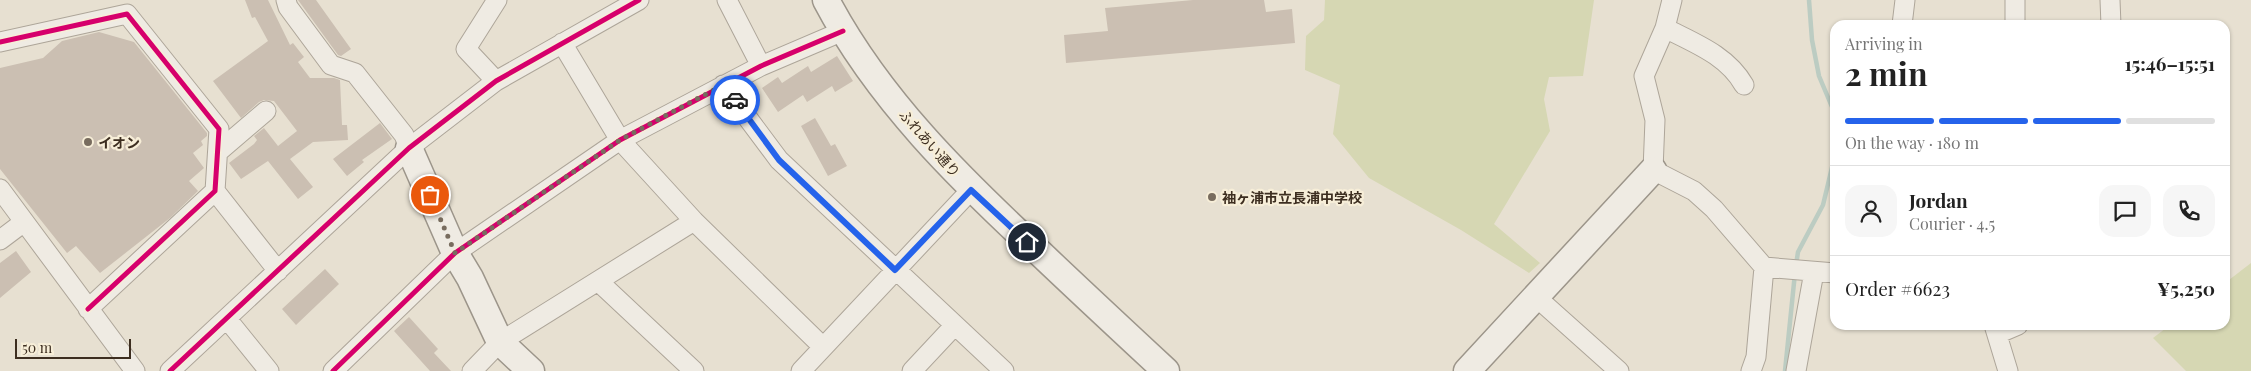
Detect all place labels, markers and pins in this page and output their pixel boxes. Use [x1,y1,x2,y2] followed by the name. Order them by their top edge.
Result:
[98,133,140,152] place label: イオン
[82,136,94,148] marker: イオン
[409,174,451,216] pin
[1222,188,1362,207] place label: 袖ヶ浦市立長浦中学校
[1206,191,1218,203] marker: 袖ヶ浦市立長浦中学校
[1006,221,1048,263] pin

